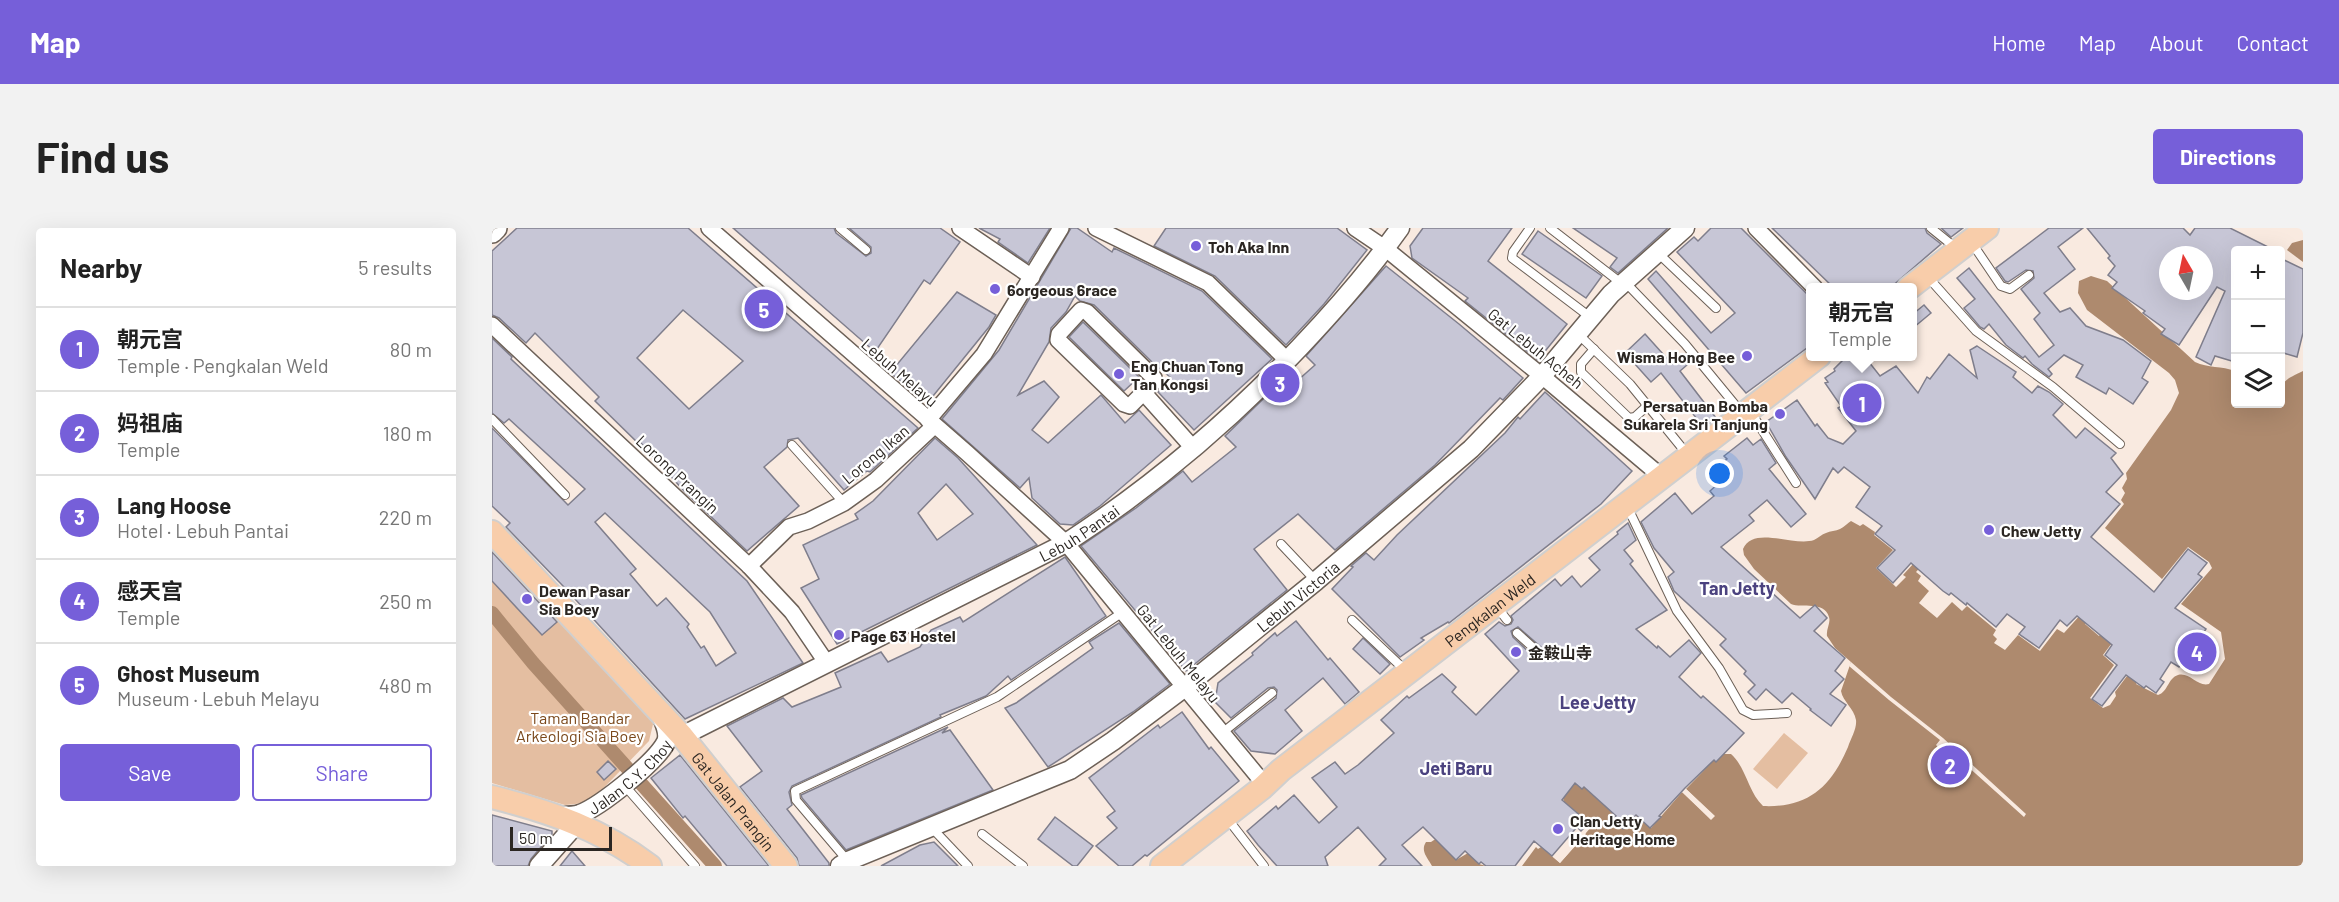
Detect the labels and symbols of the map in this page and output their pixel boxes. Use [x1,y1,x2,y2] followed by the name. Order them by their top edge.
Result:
[1208,237,1289,256] place label: Toh Aka Inn
[1189,239,1203,253] marker: Toh Aka Inn
[2159,246,2213,300] north arrow
[1007,280,1117,299] place label: 6orgeous 6race
[988,282,1002,296] marker: 6orgeous 6race
[744,286,784,332] pin: 5
[1485,304,1587,392] street label: Gat Lebuh Acheh
[858,334,942,410] street label: Lebuh Melayu
[1617,347,1735,366] place label: Wisma Hong Bee
[1740,349,1754,363] marker: Wisma Hong Bee
[1131,356,1243,393] place label: Eng Chuan Tong Tan Kongsi
[1260,360,1300,406] pin: 3
[1112,367,1126,381] marker: Eng Chuan Tong Tan Kongsi
[1842,380,1882,426] pin: 1
[1624,396,1768,433] place label: Persatuan Bomba Sukarela Sri Tanjung
[1773,407,1787,421] marker: Persatuan Bomba Sukarela Sri Tanjung
[838,421,912,487] street label: Lorong Ikan
[633,431,723,517] street label: Lorong Prangin
[1705,459,1734,488] your location
[1036,500,1122,565] street label: Lebuh Pantai
[2001,521,2082,540] place label: Chew Jetty
[1982,523,1996,537] marker: Chew Jetty
[1252,556,1343,635] street label: Lebuh Victoria
[1440,569,1538,650] street label: Pengkalan Weld
[1699,577,1775,599] district label: Tan Jetty
[539,581,630,618] place label: Dewan Pasar Sia Boey
[520,592,534,606] marker: Dewan Pasar Sia Boey
[1133,600,1225,706] street label: Gat Lebuh Melayu
[851,626,956,645] place label: Page 63 Hostel
[832,628,846,642] marker: Page 63 Hostel
[2178,630,2216,674] pin: 4
[1528,643,1592,662] place label: 金鞍山寺
[1509,645,1523,659] marker: 金鞍山寺
[1560,691,1636,713] district label: Lee Jetty
[516,708,645,745] park label: Taman Bandar Arkeologi Sia Boey
[584,735,675,818] street label: Jalan C.Y. Choy
[1930,742,1970,788] pin: 2
[689,748,779,854] street label: Gat Jalan Prangin
[1420,757,1492,779] district label: Jeti Baru
[1570,811,1676,848] place label: Clan Jetty Heritage Home
[1551,822,1565,836] marker: Clan Jetty Heritage Home
[510,824,612,852] scale bar

